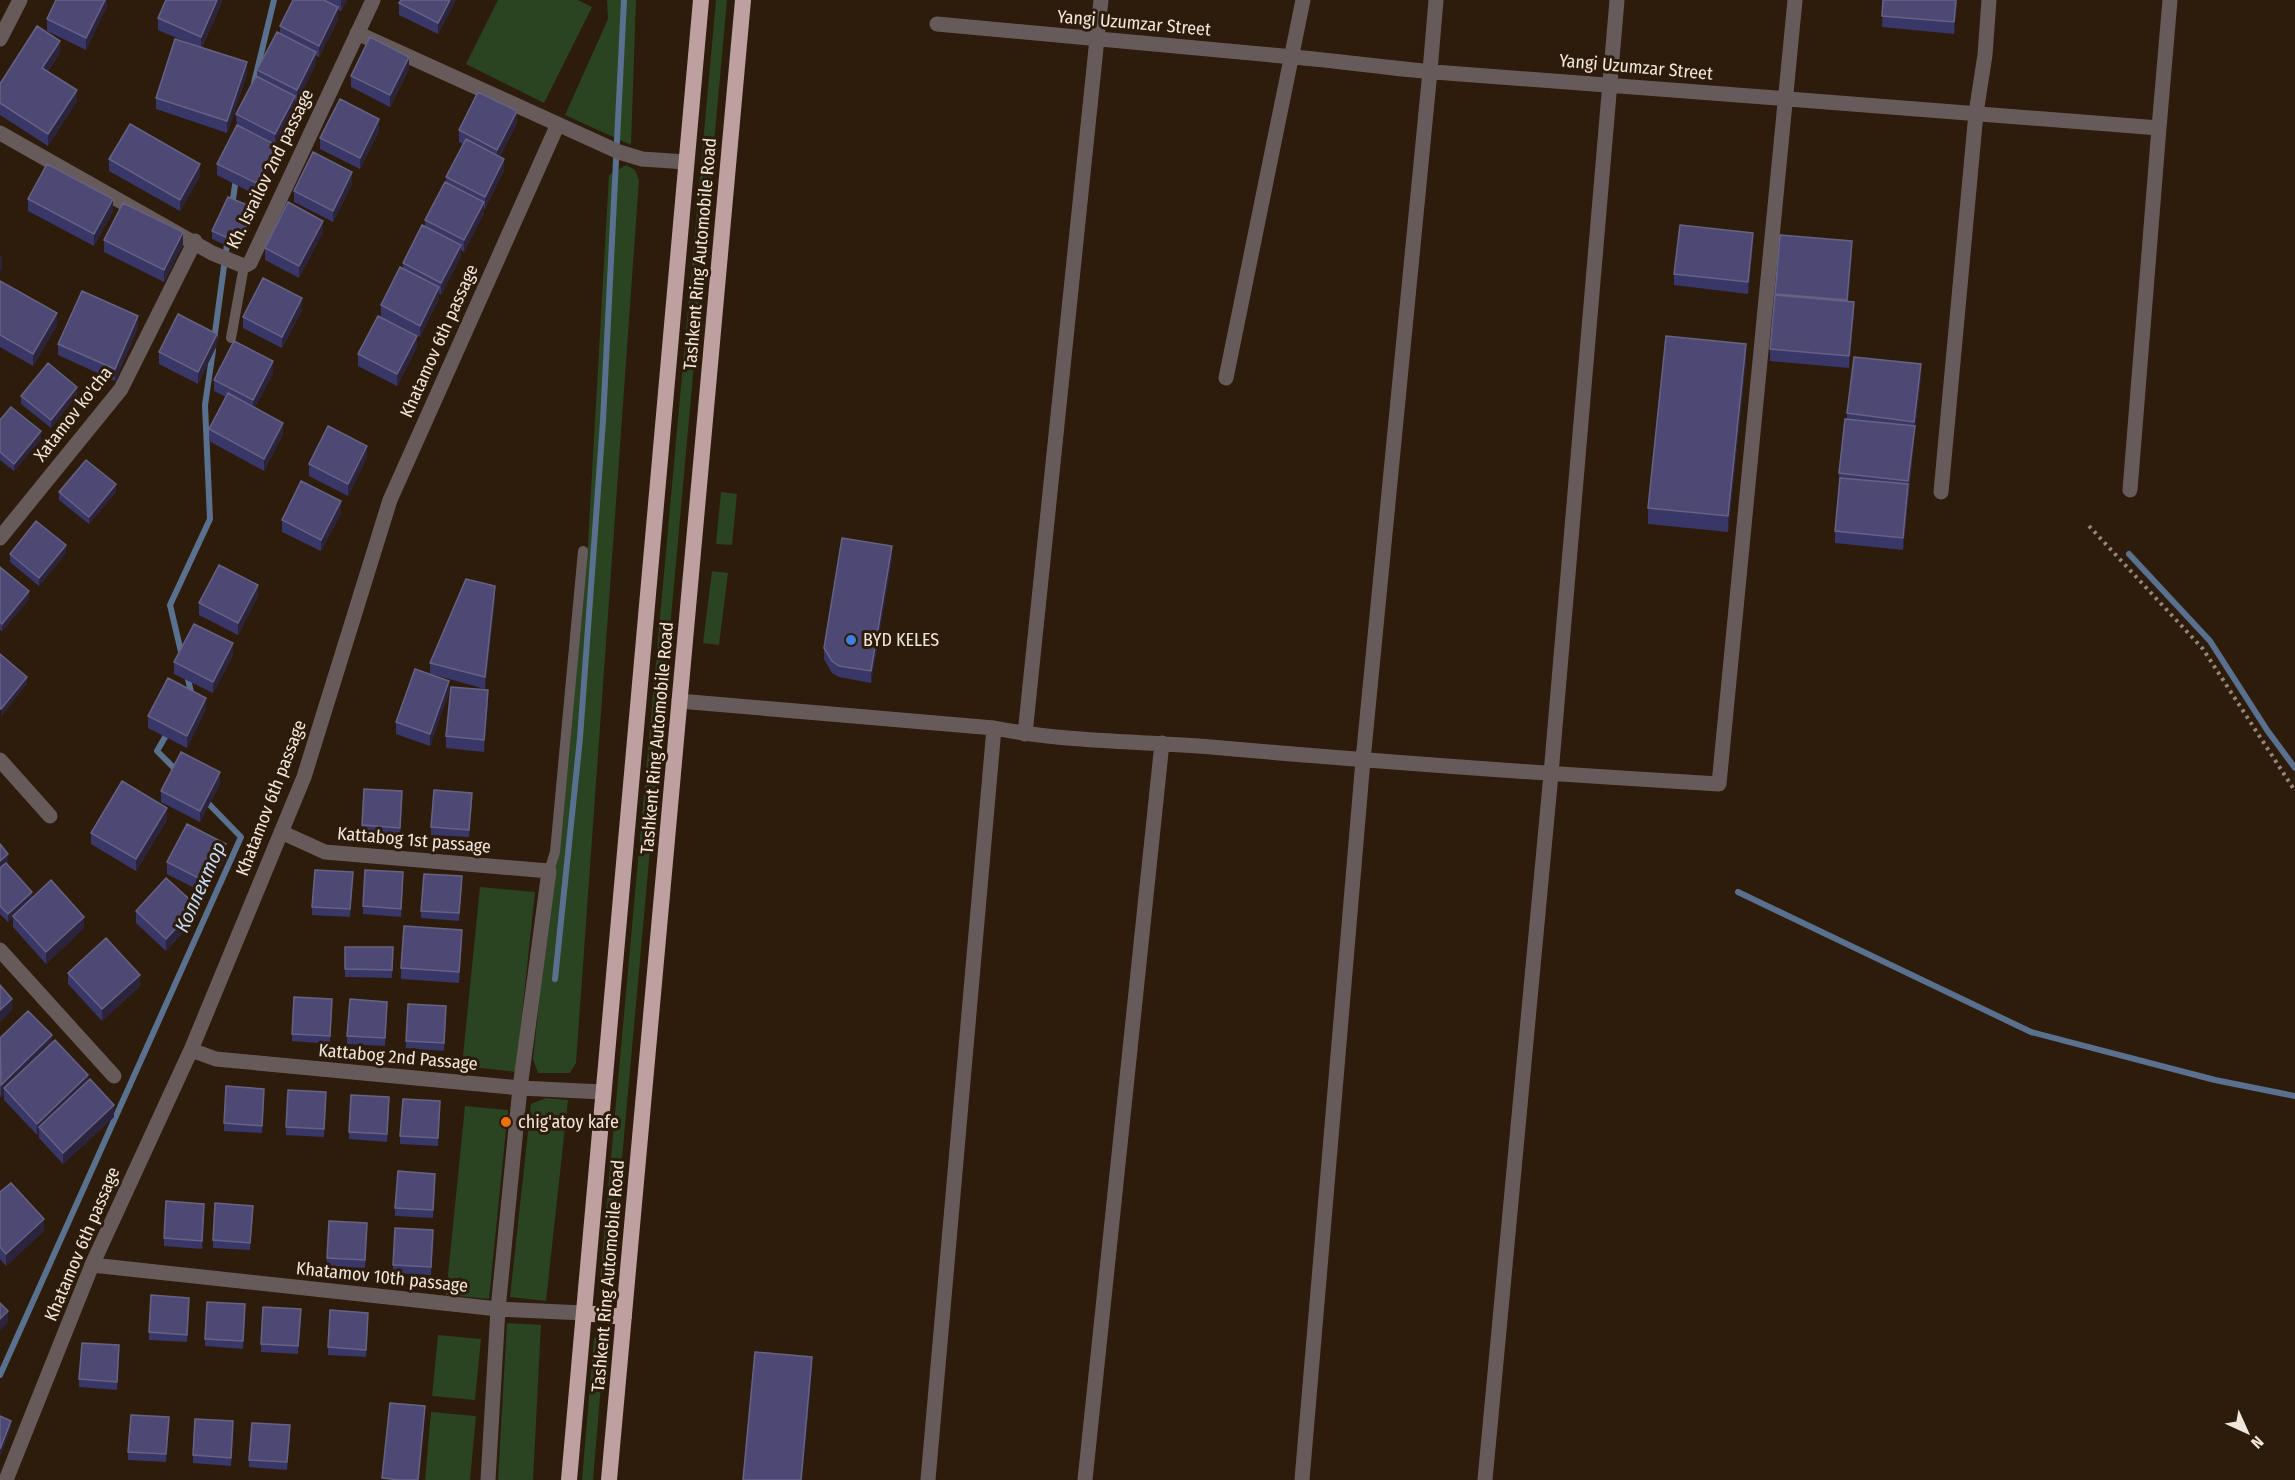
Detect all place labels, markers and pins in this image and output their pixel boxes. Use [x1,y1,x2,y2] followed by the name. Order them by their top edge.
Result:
[863,629,939,651] place label: BYD KELES
[844,633,858,647] marker: BYD KELES
[518,1111,619,1133] place label: chig'atoy kafe
[499,1115,513,1129] marker: chig'atoy kafe

